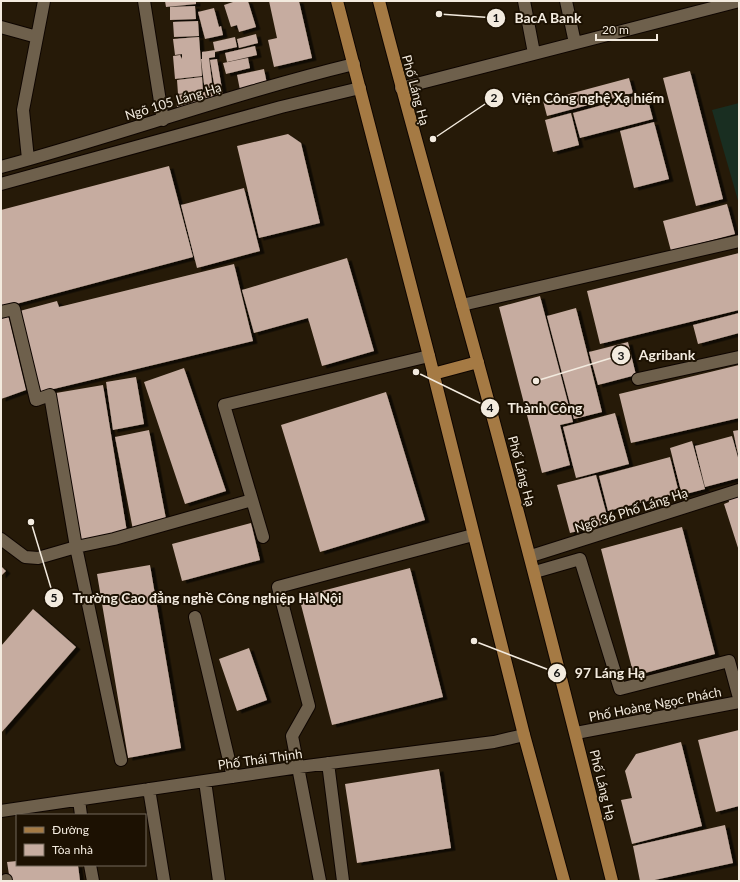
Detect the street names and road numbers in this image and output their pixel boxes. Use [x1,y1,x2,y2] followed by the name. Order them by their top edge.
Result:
[399,53,433,127] street label: Phố Láng Hạ
[123,79,223,123] street label: Ngõ 105 Láng Hạ
[505,434,539,508] street label: Phố Láng Hạ
[572,484,690,536] street label: Ngõ 36 Phố Láng Hạ
[587,683,723,725] street label: Phố Hoàng Ngọc Phách
[217,745,303,773] street label: Phố Thái Thịnh
[586,748,620,822] street label: Phố Láng Hạ

